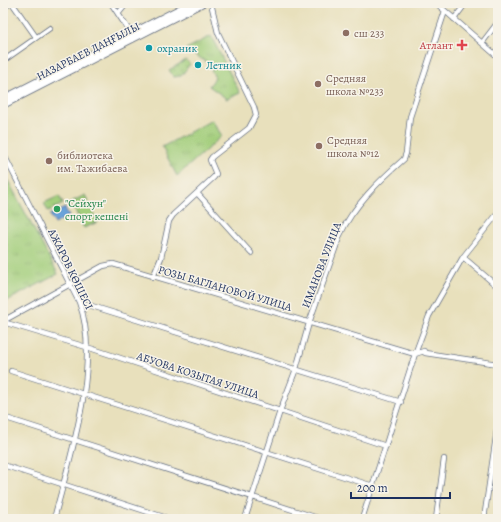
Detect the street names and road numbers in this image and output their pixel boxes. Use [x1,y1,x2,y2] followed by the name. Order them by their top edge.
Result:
[34,19,143,84] street label: НАЗАРБАЕВ ДАҢҒЫЛЫ
[298,220,345,310] street label: ИМАНОВА УЛИЦА
[44,225,97,312] street label: АЖАРОВ КӨШЕСІ
[156,262,294,315] street label: РОЗЫ БАГЛАНОВОЙ УЛИЦА
[134,348,261,402] street label: АБУОВА КОЗЫТАЯ УЛИЦА

